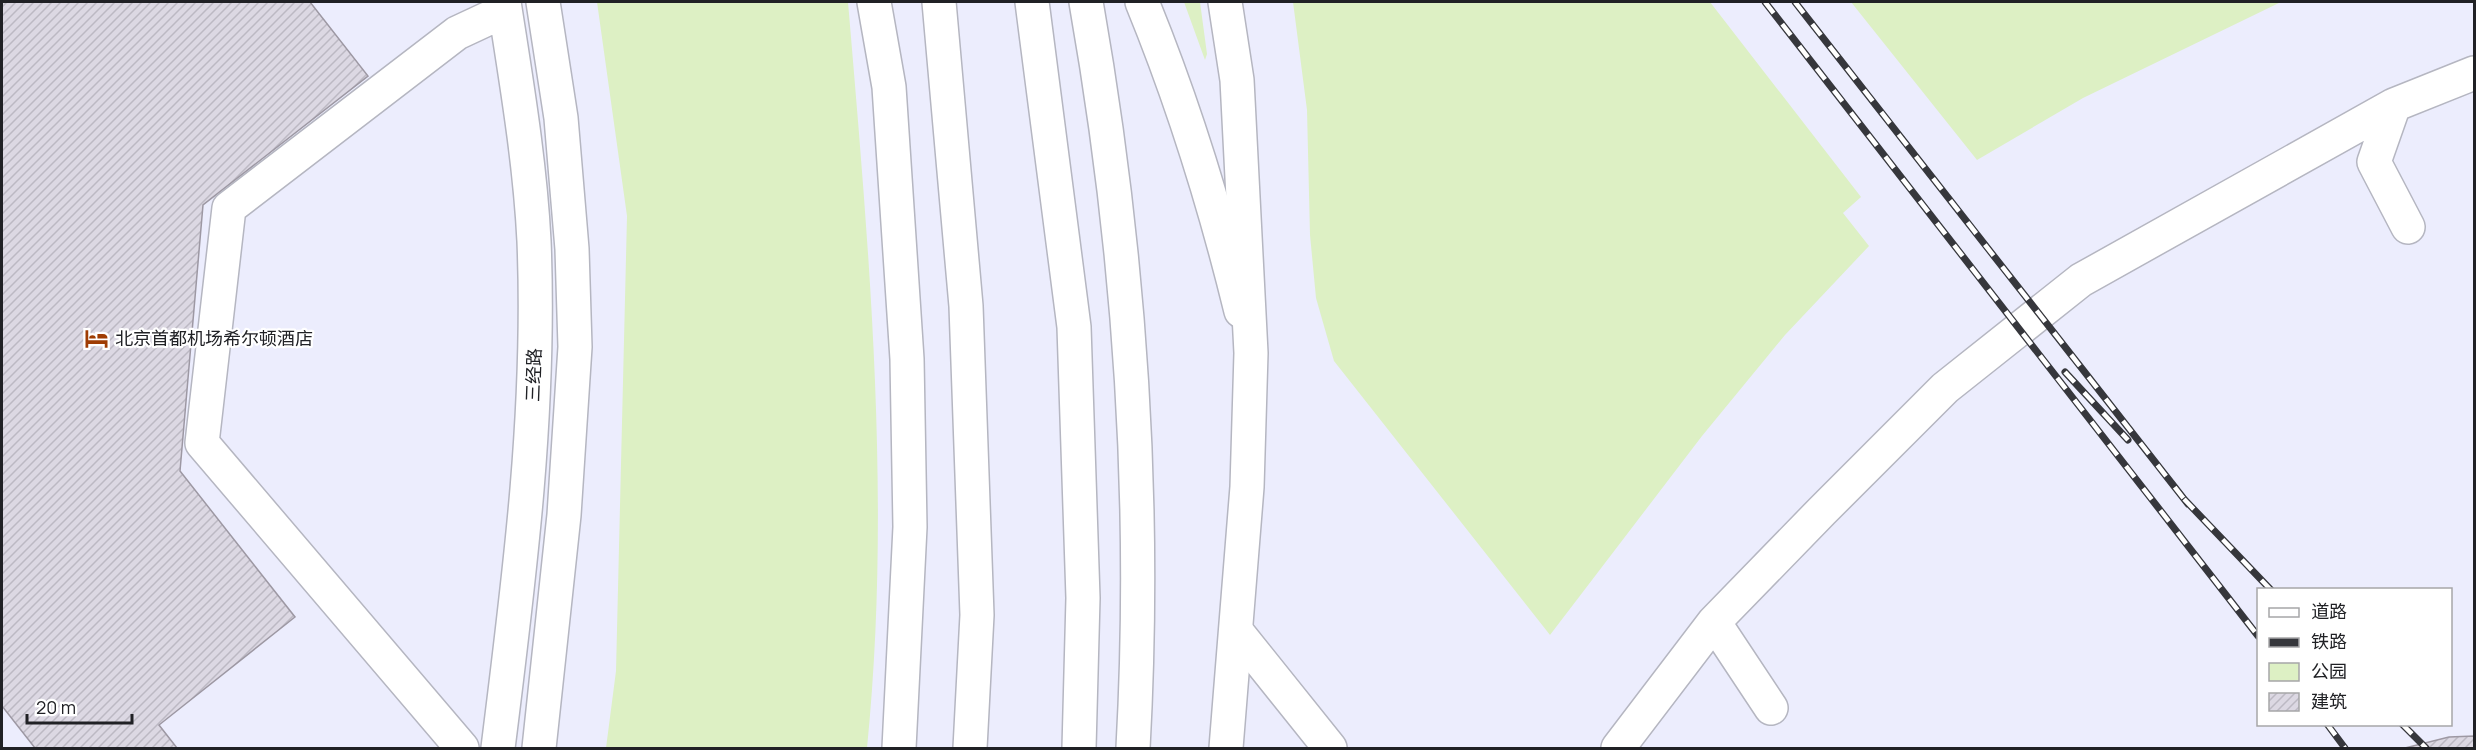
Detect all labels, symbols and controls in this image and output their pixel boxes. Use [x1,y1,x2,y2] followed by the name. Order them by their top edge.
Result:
[84,325,110,351] hotel icon: 北京首都机场希尔顿酒店
[115,326,313,350] place label: 北京首都机场希尔顿酒店
[520,348,546,402] street label: 三经路
[2257,588,2452,726] legend
[2311,599,2347,623] text: 道路
[2311,629,2347,653] text: 铁路
[2311,659,2347,683] text: 公园
[27,687,132,725] scale bar
[2311,689,2347,713] text: 建筑
[36,695,76,719] text: 20 m

